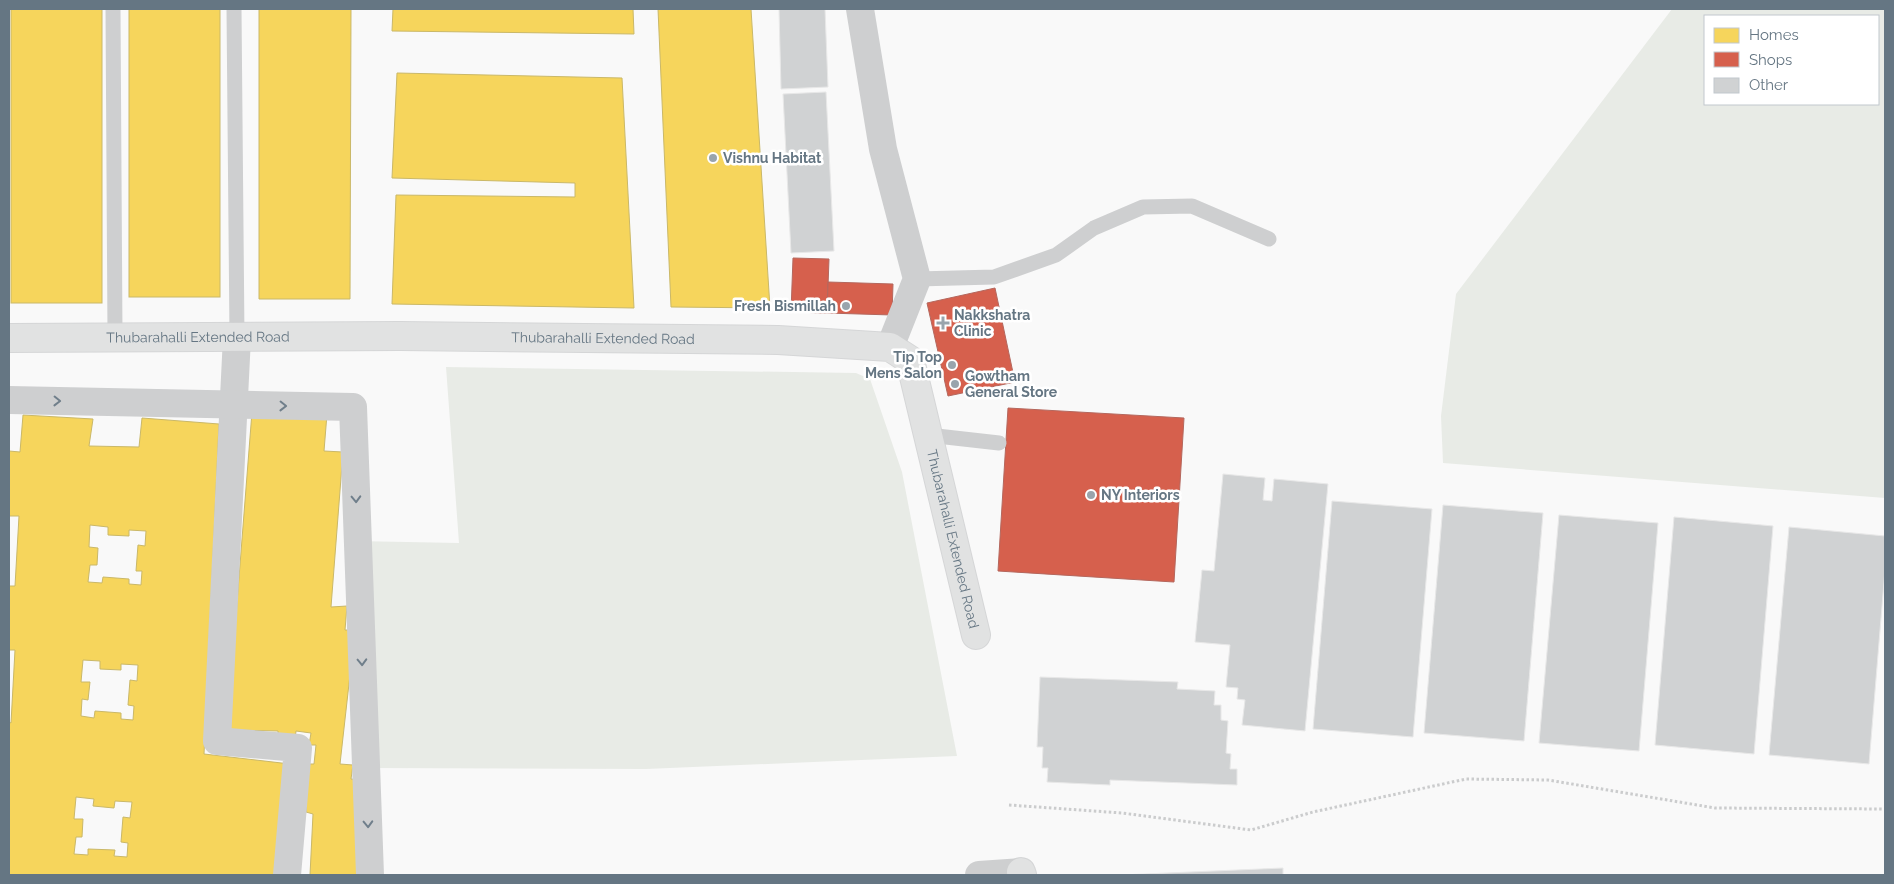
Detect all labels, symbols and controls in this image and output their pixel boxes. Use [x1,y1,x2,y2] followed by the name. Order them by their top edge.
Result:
[1704,15,1879,105] legend
[1749,26,1799,44] text: Homes
[1749,51,1792,69] text: Shops
[1749,76,1789,94] text: Other
[723,150,822,166] place label: Vishnu Habitat
[707,152,719,164] marker: Vishnu Habitat
[734,298,836,314] place label: Fresh Bismillah
[840,300,852,312] marker: Fresh Bismillah
[954,307,1030,339] place label: Nakkshatra Clinic
[936,316,950,330] marker: Nakkshatra Clinic
[106,329,290,346] street label: Thubarahalli Extended Road
[511,329,695,347] street label: Thubarahalli Extended Road
[865,349,942,381] place label: Tip Top Mens Salon
[946,359,958,371] marker: Tip Top Mens Salon
[965,368,1058,400] place label: Gowtham General Store
[949,378,961,390] marker: Gowtham General Store
[54,396,62,406] one-way arrow
[279,400,287,411] one-way arrow
[924,448,982,630] street label: Thubarahalli Extended Road
[1101,487,1180,503] place label: NY Interiors
[1085,489,1097,501] marker: NY Interiors
[351,496,361,504] one-way arrow
[357,658,367,666] one-way arrow
[363,820,373,828] one-way arrow

